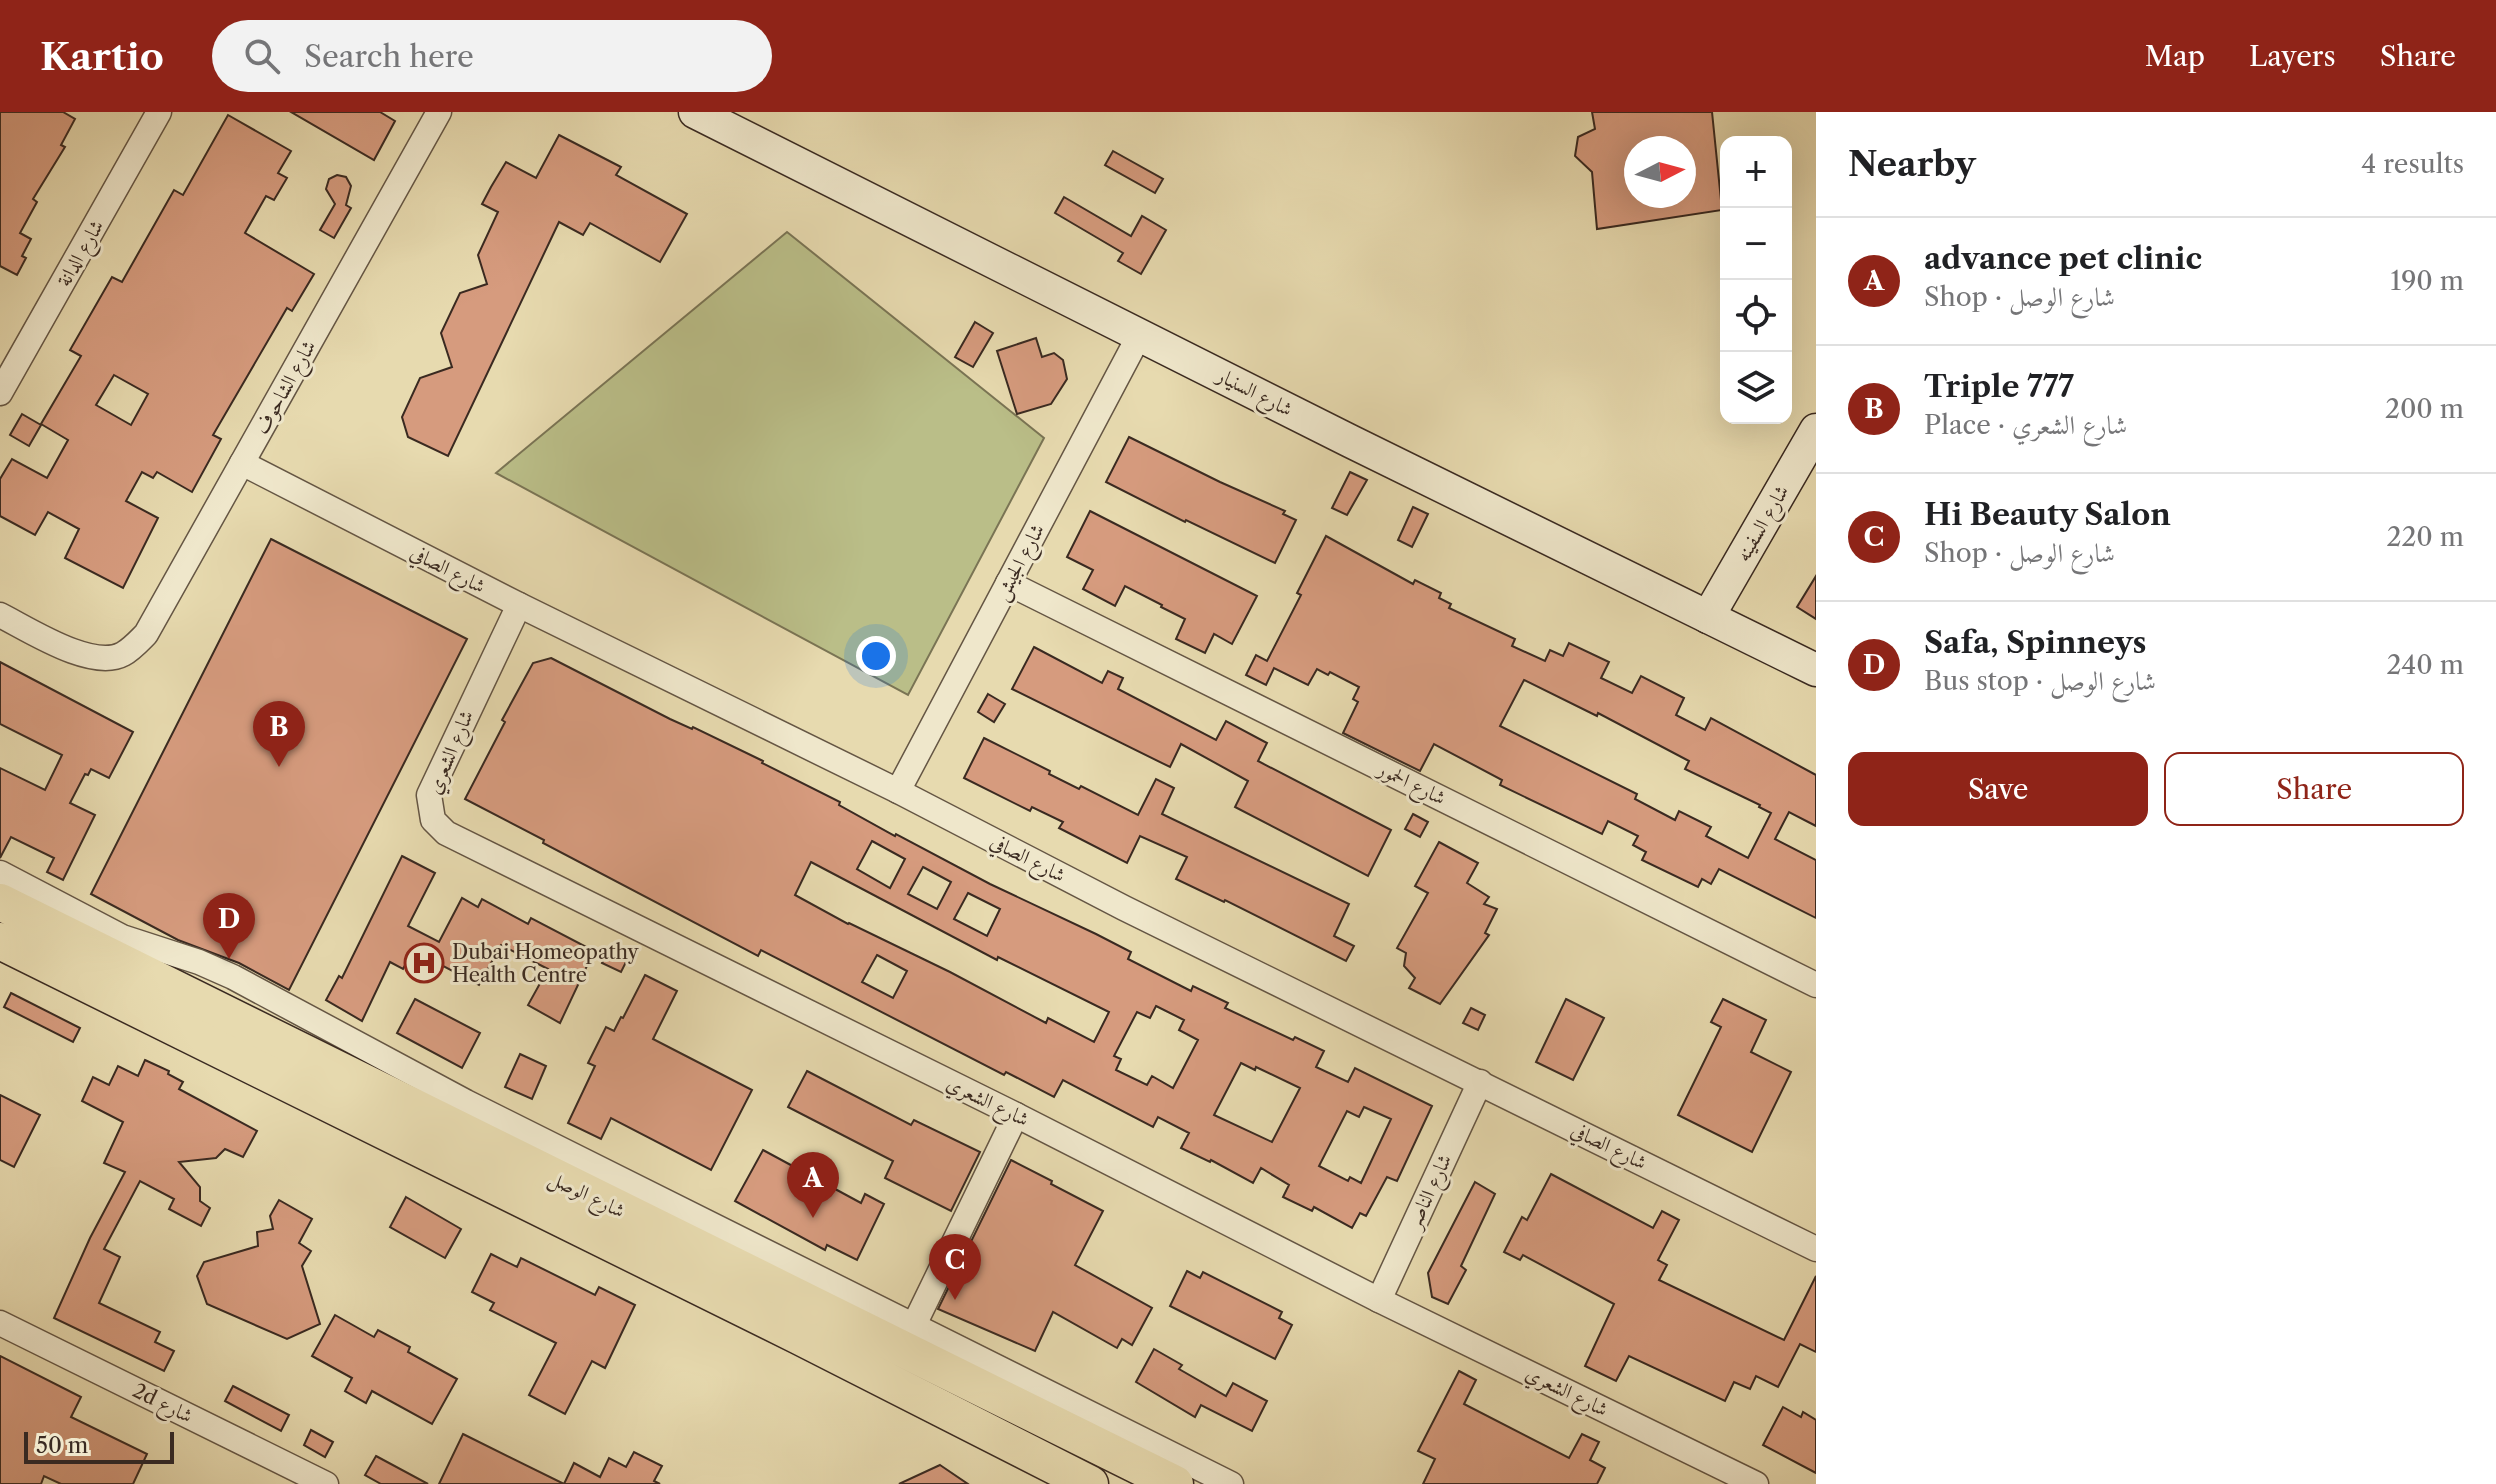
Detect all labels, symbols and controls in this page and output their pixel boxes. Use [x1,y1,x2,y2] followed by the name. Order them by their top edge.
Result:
[212,20,772,92] search box
[40,33,164,80] text: Kartio
[240,34,284,78] icon: search
[304,38,474,75] text: Search here
[2145,39,2205,73] text: Map
[2249,39,2336,73] text: Layers
[2380,39,2456,73] text: Share
[1624,136,1696,208] north arrow
[1720,136,1792,424] map controls
[1720,136,1792,208] button: +
[1848,143,1976,185] text: Nearby
[2361,148,2464,180] text: 4 results
[1720,208,1792,280] button: −
[51,216,114,293] street label: شارع الدانة
[1924,240,2202,277] text: advance pet clinic
[1864,265,1884,297] text: A
[2390,265,2464,297] text: 190 m
[1720,280,1792,352] button: locate
[1924,281,2115,313] text: Shop · شارع الوصل
[249,336,326,441] street label: شارع الشاحوف
[1720,352,1792,424] button: layers
[1209,362,1297,427] street label: شارع السنيار
[1924,368,2074,405] text: Triple 777
[1864,393,1884,425] text: B
[2385,393,2464,425] text: 200 m
[1924,409,2127,441] text: Place · شارع الشعري
[1731,481,1799,568] street label: شارع السفينه
[1924,496,2171,533] text: Hi Beauty Salon
[989,520,1054,607] street label: شارع الجيش
[1864,521,1884,553] text: C
[2386,521,2464,553] text: 220 m
[1924,537,2115,569] text: Shop · شارع الوصل
[404,540,490,603] street label: شارع الصافي
[1924,624,2146,661] text: Safa, Spinneys
[856,636,896,676] your location
[1863,649,1885,681] text: D
[2386,649,2464,681] text: 240 m
[1924,665,2156,697] text: Bus stop · شارع الوصل
[253,701,305,767] pin: B
[422,706,484,800] street label: شارع الشعري
[1848,752,2148,826] button: Save
[2164,752,2464,826] button: Share
[1370,756,1450,815] street label: شارع الحمور
[984,829,1070,892] street label: شارع الصافي
[203,893,255,959] pin: D
[452,940,640,987] place label: Dubai Homeopathy Health Centre
[403,942,445,984] hospital icon: Dubai Homeopathy Health Centre
[940,1071,1033,1137] street label: شارع الشعري
[1565,1117,1651,1180] street label: شارع الصافي
[1401,1150,1462,1236] street label: شارع الناصر
[787,1152,839,1218] pin: A
[542,1165,629,1228] street label: شارع الوصل
[929,1234,981,1300] pin: C
[1519,1361,1612,1427] street label: شارع الشعري
[126,1378,197,1433] street label: 2d شارع
[24,1428,174,1464] scale bar
[36,1432,88,1459] text: 50 m

